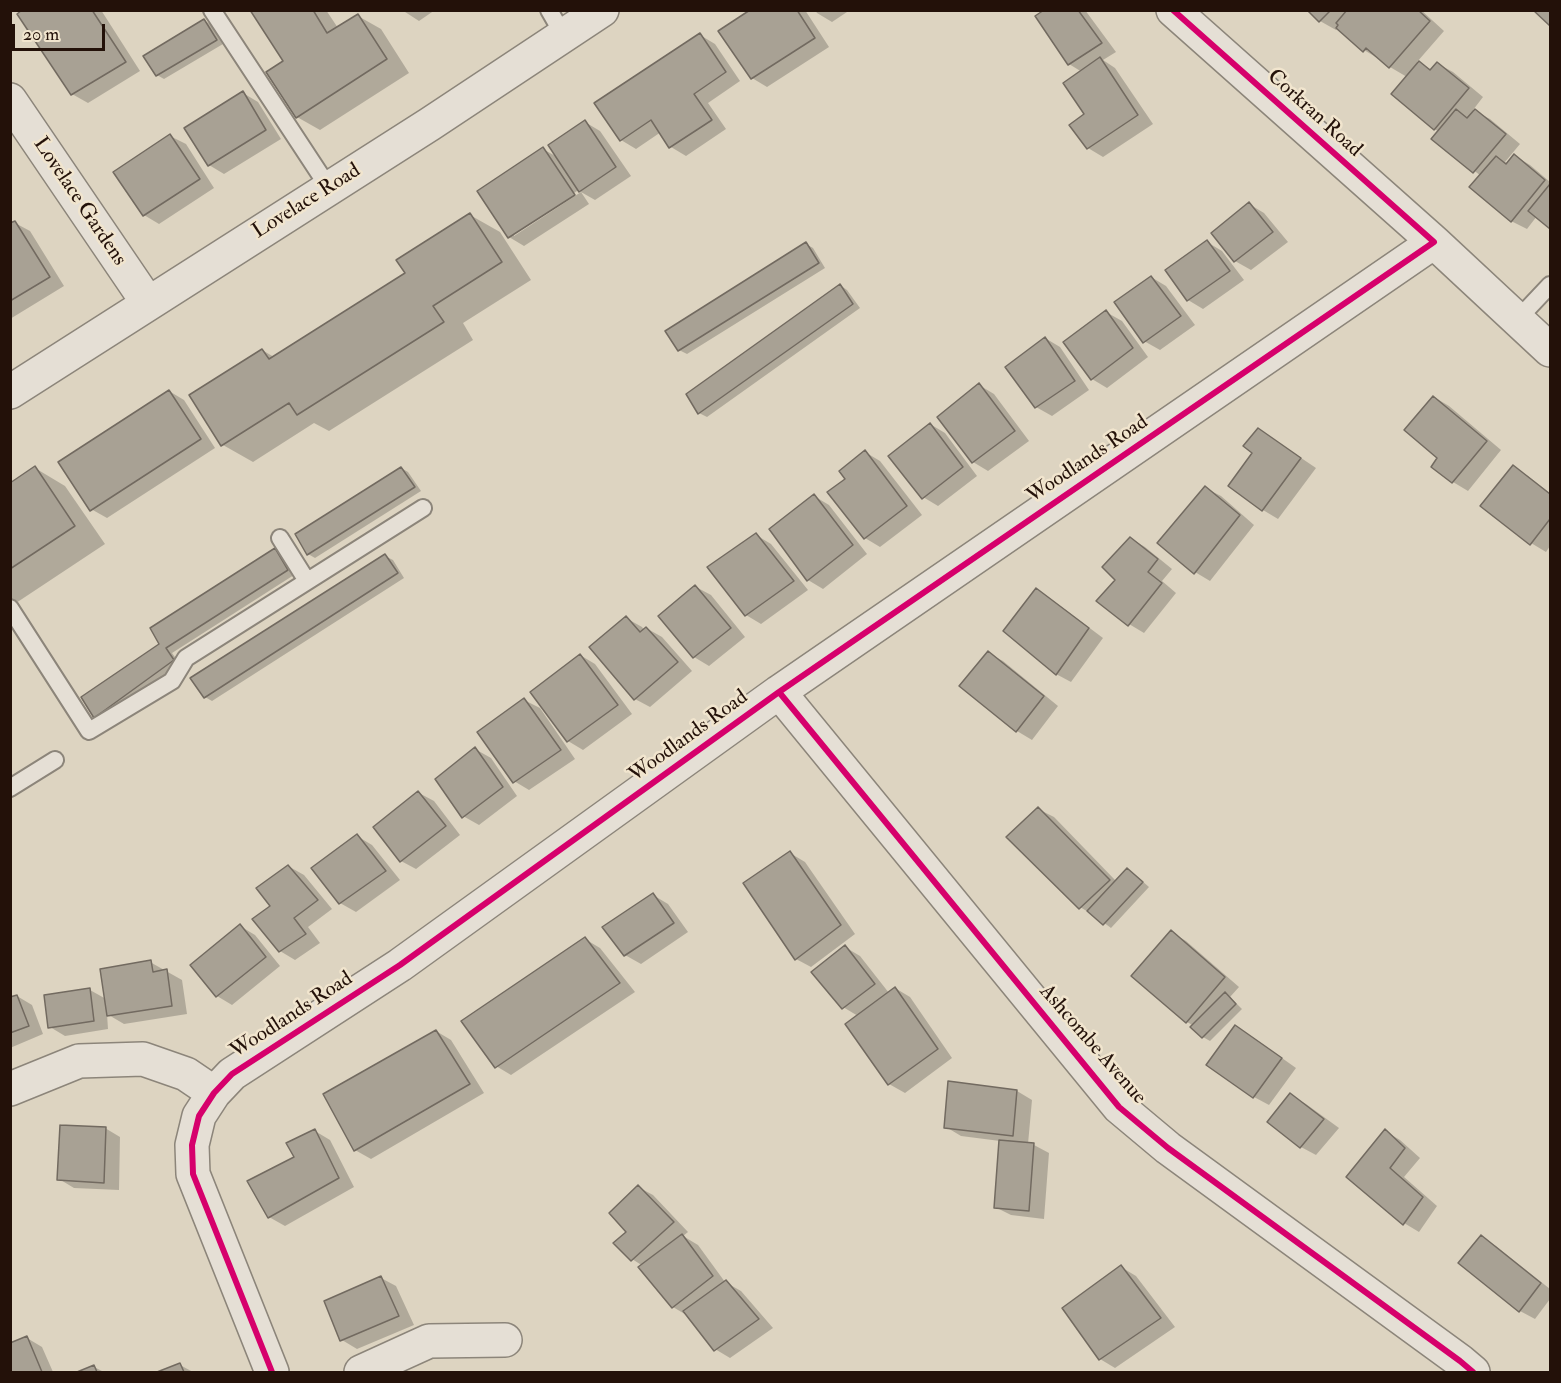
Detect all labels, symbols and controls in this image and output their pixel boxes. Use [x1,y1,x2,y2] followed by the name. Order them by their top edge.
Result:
[15,12,108,50] scale bar
[23,23,59,46] text: 20 m
[1261,65,1367,163] street label: Corkran Road
[27,133,131,271] street label: Lovelace Gardens
[248,159,366,245] street label: Lovelace Road
[1023,410,1153,510] street label: Woodlands Road
[625,685,753,789] street label: Woodlands Road
[226,967,358,1065] street label: Woodlands Road
[1033,980,1151,1110] street label: Ashcombe Avenue

